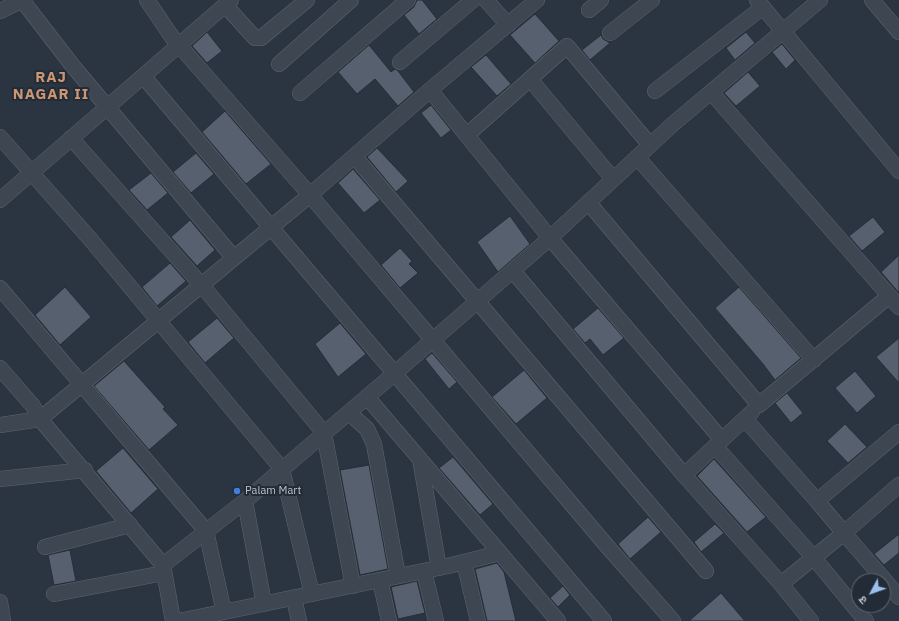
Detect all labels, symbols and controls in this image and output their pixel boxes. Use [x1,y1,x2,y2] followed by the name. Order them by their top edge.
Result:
[13,69,89,104] district label: RAJ NAGAR II
[245,484,301,498] place label: Palam Mart
[232,486,242,496] marker: Palam Mart
[851,573,891,613] north arrow
[855,593,870,607] text: उ

